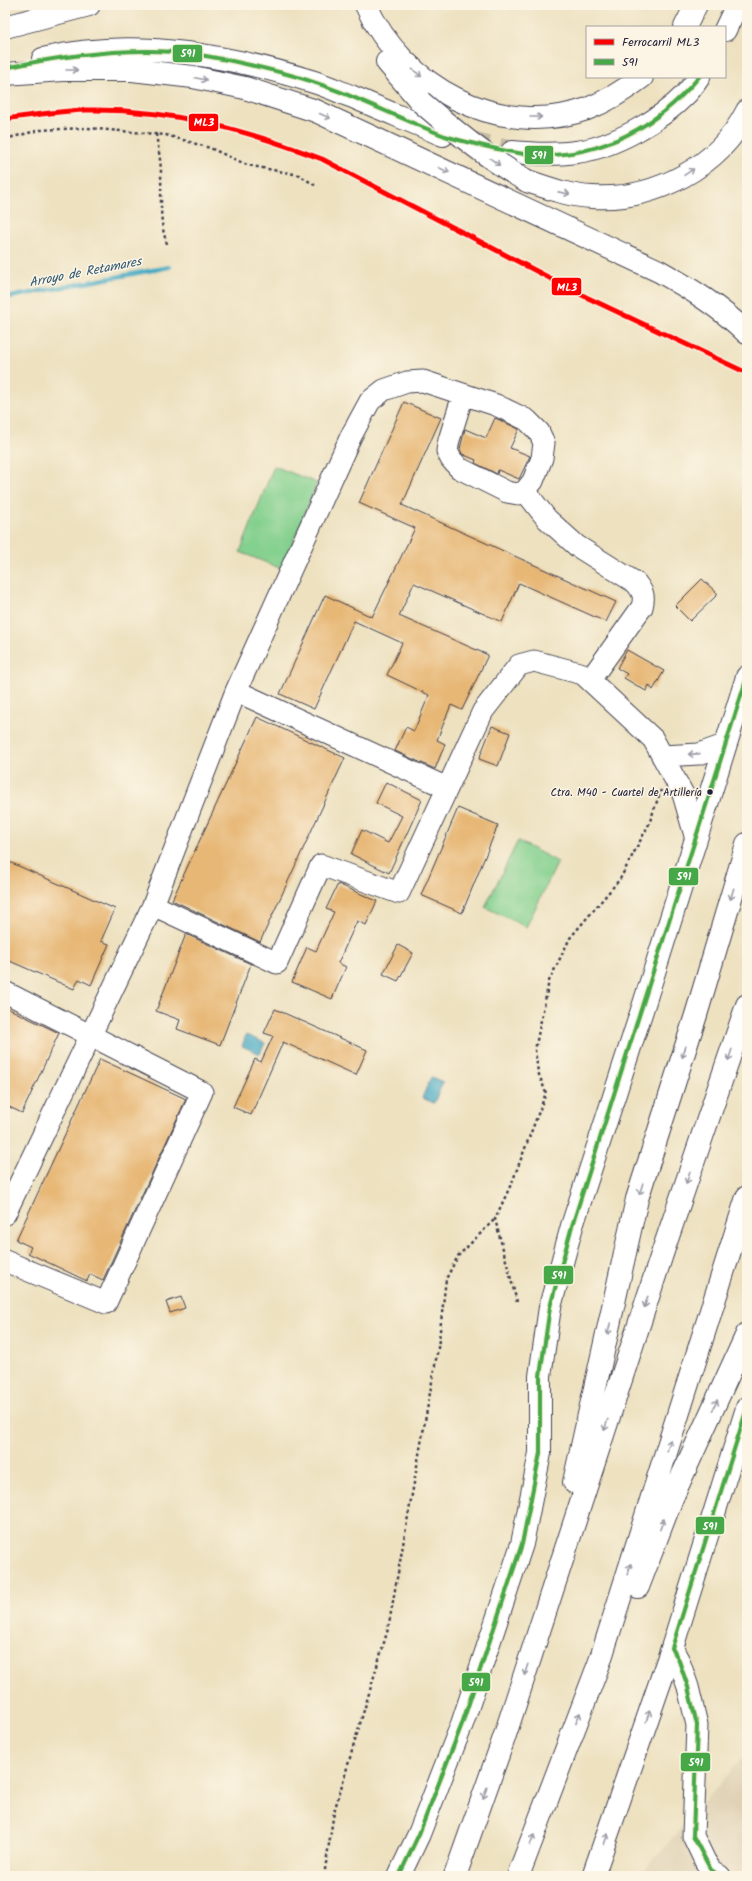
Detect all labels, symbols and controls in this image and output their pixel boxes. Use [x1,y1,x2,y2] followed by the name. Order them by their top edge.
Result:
[586,26,726,78] legend
[622,33,700,52] text: Ferrocarril ML3
[172,44,203,63] line badge: 591
[180,45,196,63] text: 591
[622,53,638,72] text: 591
[65,66,78,74] one-way arrow
[411,69,422,77] one-way arrow
[194,75,207,83] one-way arrow
[188,113,219,132] line badge: ML3
[319,113,331,120] one-way arrow
[529,113,542,121] one-way arrow
[194,114,214,132] text: ML3
[524,145,554,165] line badge: 591
[531,147,547,165] text: 591
[490,158,501,166] one-way arrow
[438,167,450,174] one-way arrow
[683,168,694,176] one-way arrow
[557,189,570,197] one-way arrow
[27,251,145,294] water label: Arroyo de Retamares
[551,277,582,296] line badge: ML3
[557,279,577,297] text: ML3
[688,750,701,757] one-way arrow
[550,784,702,802] place label: Ctra. M40 - Cuartel de Artillería
[705,787,715,797] marker: Ctra. M40 - Cuartel de Artillería
[668,867,699,886] line badge: 591
[676,868,692,886] text: 591
[728,888,735,901] one-way arrow
[680,1045,687,1058] one-way arrow
[726,1049,733,1062] one-way arrow
[684,1172,691,1185] one-way arrow
[636,1183,644,1195] one-way arrow
[543,1265,574,1285] line badge: 591
[551,1267,567,1285] text: 591
[642,1295,650,1307] one-way arrow
[604,1323,612,1336] one-way arrow
[712,1399,719,1411] one-way arrow
[602,1418,609,1431] one-way arrow
[665,1439,673,1451] one-way arrow
[695,1516,725,1535] line badge: 591
[658,1518,666,1530] one-way arrow
[702,1518,718,1536] text: 591
[626,1562,633,1575] one-way arrow
[522,1664,529,1677] one-way arrow
[461,1672,491,1692] line badge: 591
[468,1674,484,1692] text: 591
[645,1711,653,1723] one-way arrow
[575,1713,583,1725] one-way arrow
[680,1752,711,1772] line badge: 591
[688,1754,704,1772] text: 591
[480,1787,488,1799] one-way arrow
[528,1834,536,1846] one-way arrow
[603,1834,611,1846] one-way arrow

